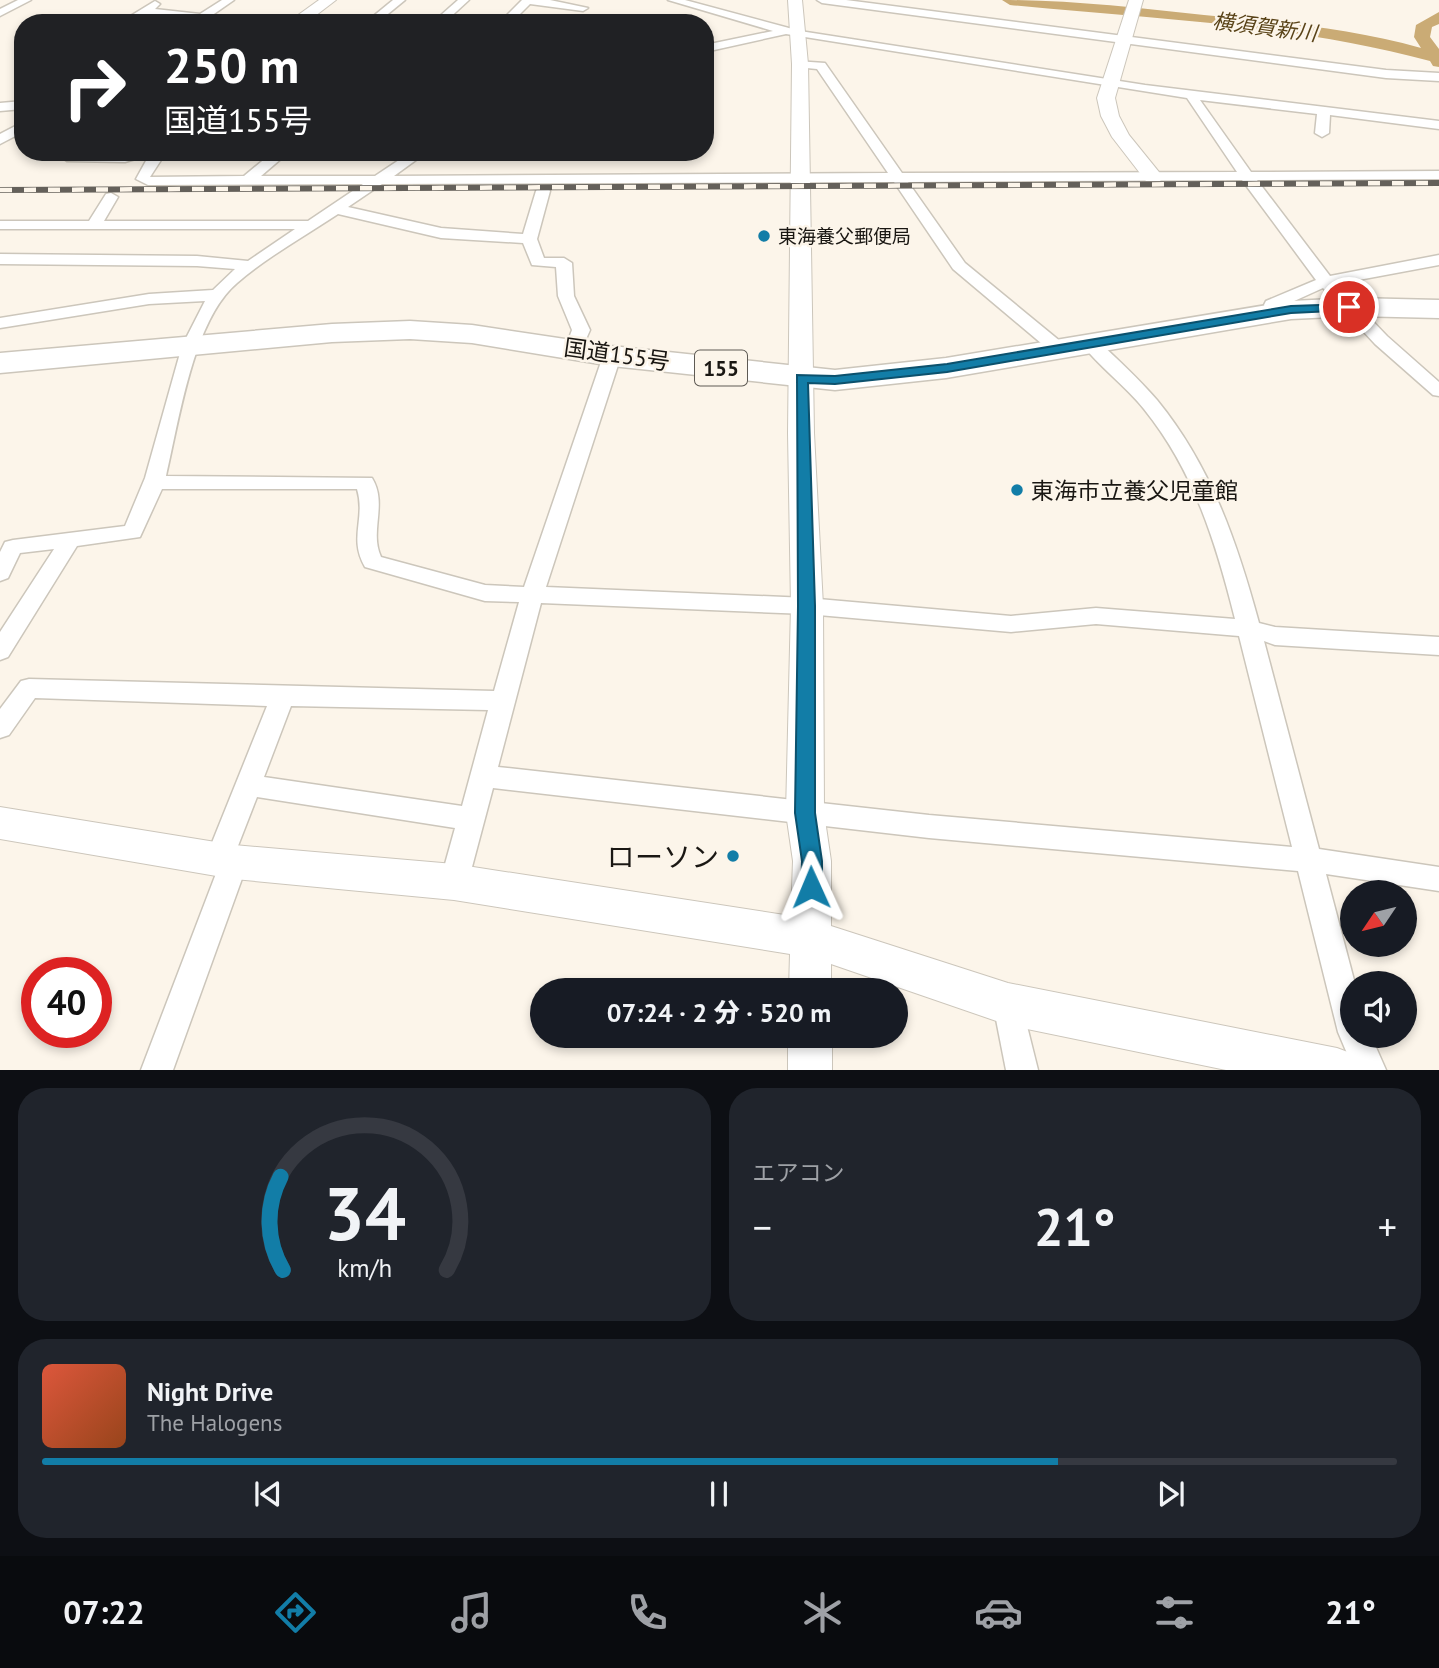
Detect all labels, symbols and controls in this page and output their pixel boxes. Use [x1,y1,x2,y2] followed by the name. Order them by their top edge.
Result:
[1211,7,1321,47] water label: 横須賀新川
[164,33,299,97] text: 250 m
[49,42,140,133] icon: right
[164,99,312,141] text: 国道155号
[778,224,911,248] place label: 東海養父郵便局
[756,228,772,244] marker: 東海養父郵便局
[1319,277,1379,337] pin
[1330,288,1368,326] icon: arrive
[562,332,672,376] street label: 国道155号
[695,350,747,386] road number: 155
[1031,476,1238,505] place label: 東海市立養父児童館
[1009,482,1025,498] marker: 東海市立養父児童館
[607,838,719,875] place label: ローソン
[725,848,741,864] marker: ローソン
[774,850,848,924] position arrow
[1340,880,1418,957] north arrow
[1340,880,1417,1048] map controls
[21,957,112,1048] speed limit sign: 40
[1340,971,1417,1048] button: sound
[607,996,831,1029] text: 07:24 · 2 分 · 520 m
[753,1158,845,1187] text: エアコン
[323,1167,406,1261] text: 34
[1034,1193,1116,1260] text: 21°
[753,1202,772,1251] text: −
[1378,1202,1397,1251] text: +
[337,1252,392,1284] text: km/h
[147,1375,273,1408] text: Night Drive
[147,1408,282,1437] text: The Halogens
[249,1475,287,1513] icon: previous
[700,1475,738,1513] icon: pause
[1152,1475,1190,1513] icon: next
[271,1588,320,1637] icon: directions
[447,1588,496,1637] icon: music
[623,1588,672,1637] icon: phone
[798,1588,847,1637] icon: climate
[974,1588,1023,1637] icon: car
[1150,1588,1199,1637] icon: filters
[63,1591,145,1633] text: 07:22
[1325,1591,1376,1633] text: 21°

